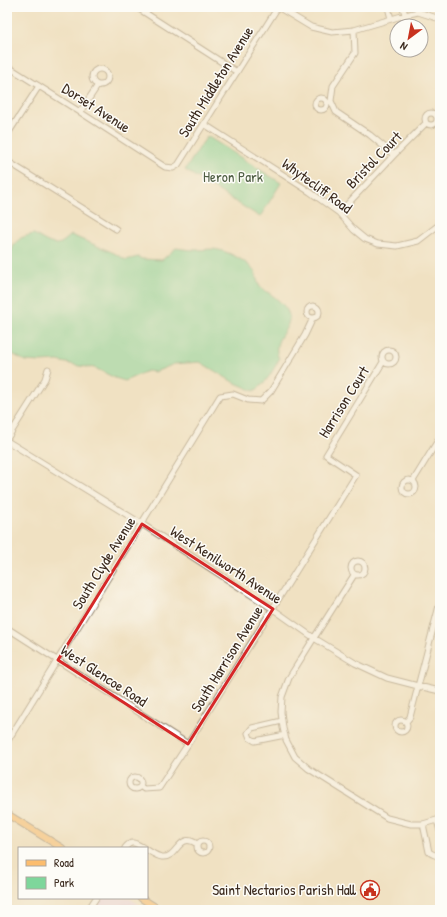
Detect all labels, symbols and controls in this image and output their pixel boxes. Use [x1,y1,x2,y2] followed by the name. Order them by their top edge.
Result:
[389,18,429,58] north arrow
[173,22,258,141] street label: South Middleton Avenue
[397,39,410,54] text: N
[58,78,134,137] street label: Dorset Avenue
[341,126,407,193] street label: Bristol Court
[278,153,357,218] street label: Whytecliff Road
[203,166,263,187] park label: Heron Park
[313,361,374,442] street label: Harrison Court
[67,512,141,613] street label: South Clyde Avenue
[166,521,286,609] street label: West Kenilworth Avenue
[185,602,268,716] street label: South Harrison Avenue
[57,640,152,712] street label: West Glencoe Road
[18,847,148,899] legend
[54,854,74,871] text: Road
[54,874,74,891] text: Park
[212,879,357,900] place label: Saint Nectarios Parish Hall
[359,879,381,901] public building icon: Saint Nectarios Parish Hall

